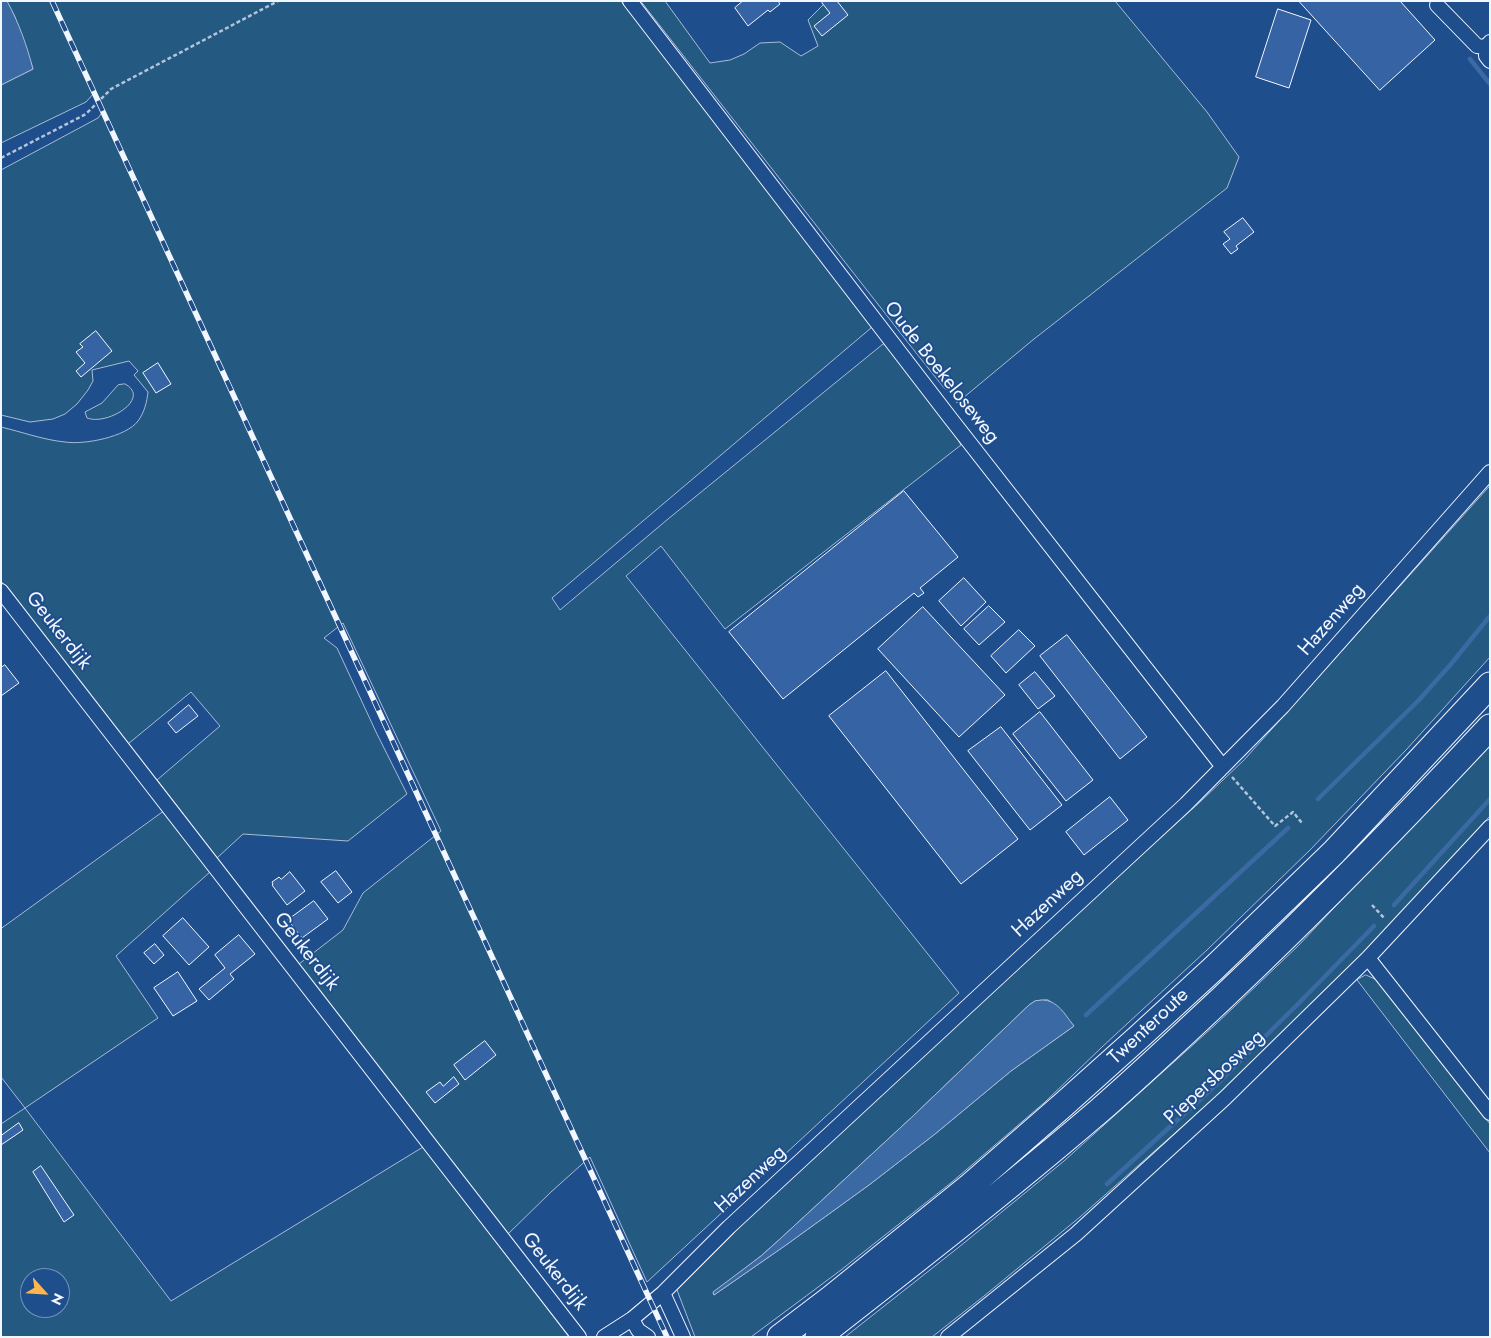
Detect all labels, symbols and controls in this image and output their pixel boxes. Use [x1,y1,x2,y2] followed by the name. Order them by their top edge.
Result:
[878,297,1004,449] street label: Oude Boekeloseweg
[1294,579,1370,661] street label: Hazenweg
[20,587,96,675] street label: Geukerdijk
[1007,865,1089,943] street label: Hazenweg
[268,908,344,996] street label: Geukerdijk
[1104,984,1194,1070] street label: Twenteroute
[1160,1025,1270,1131] street label: Piepersbosweg
[710,1141,792,1219] street label: Hazenweg
[516,1228,592,1316] street label: Geukerdijk
[20,1268,70,1318] north arrow
[46,1290,69,1309] text: N

